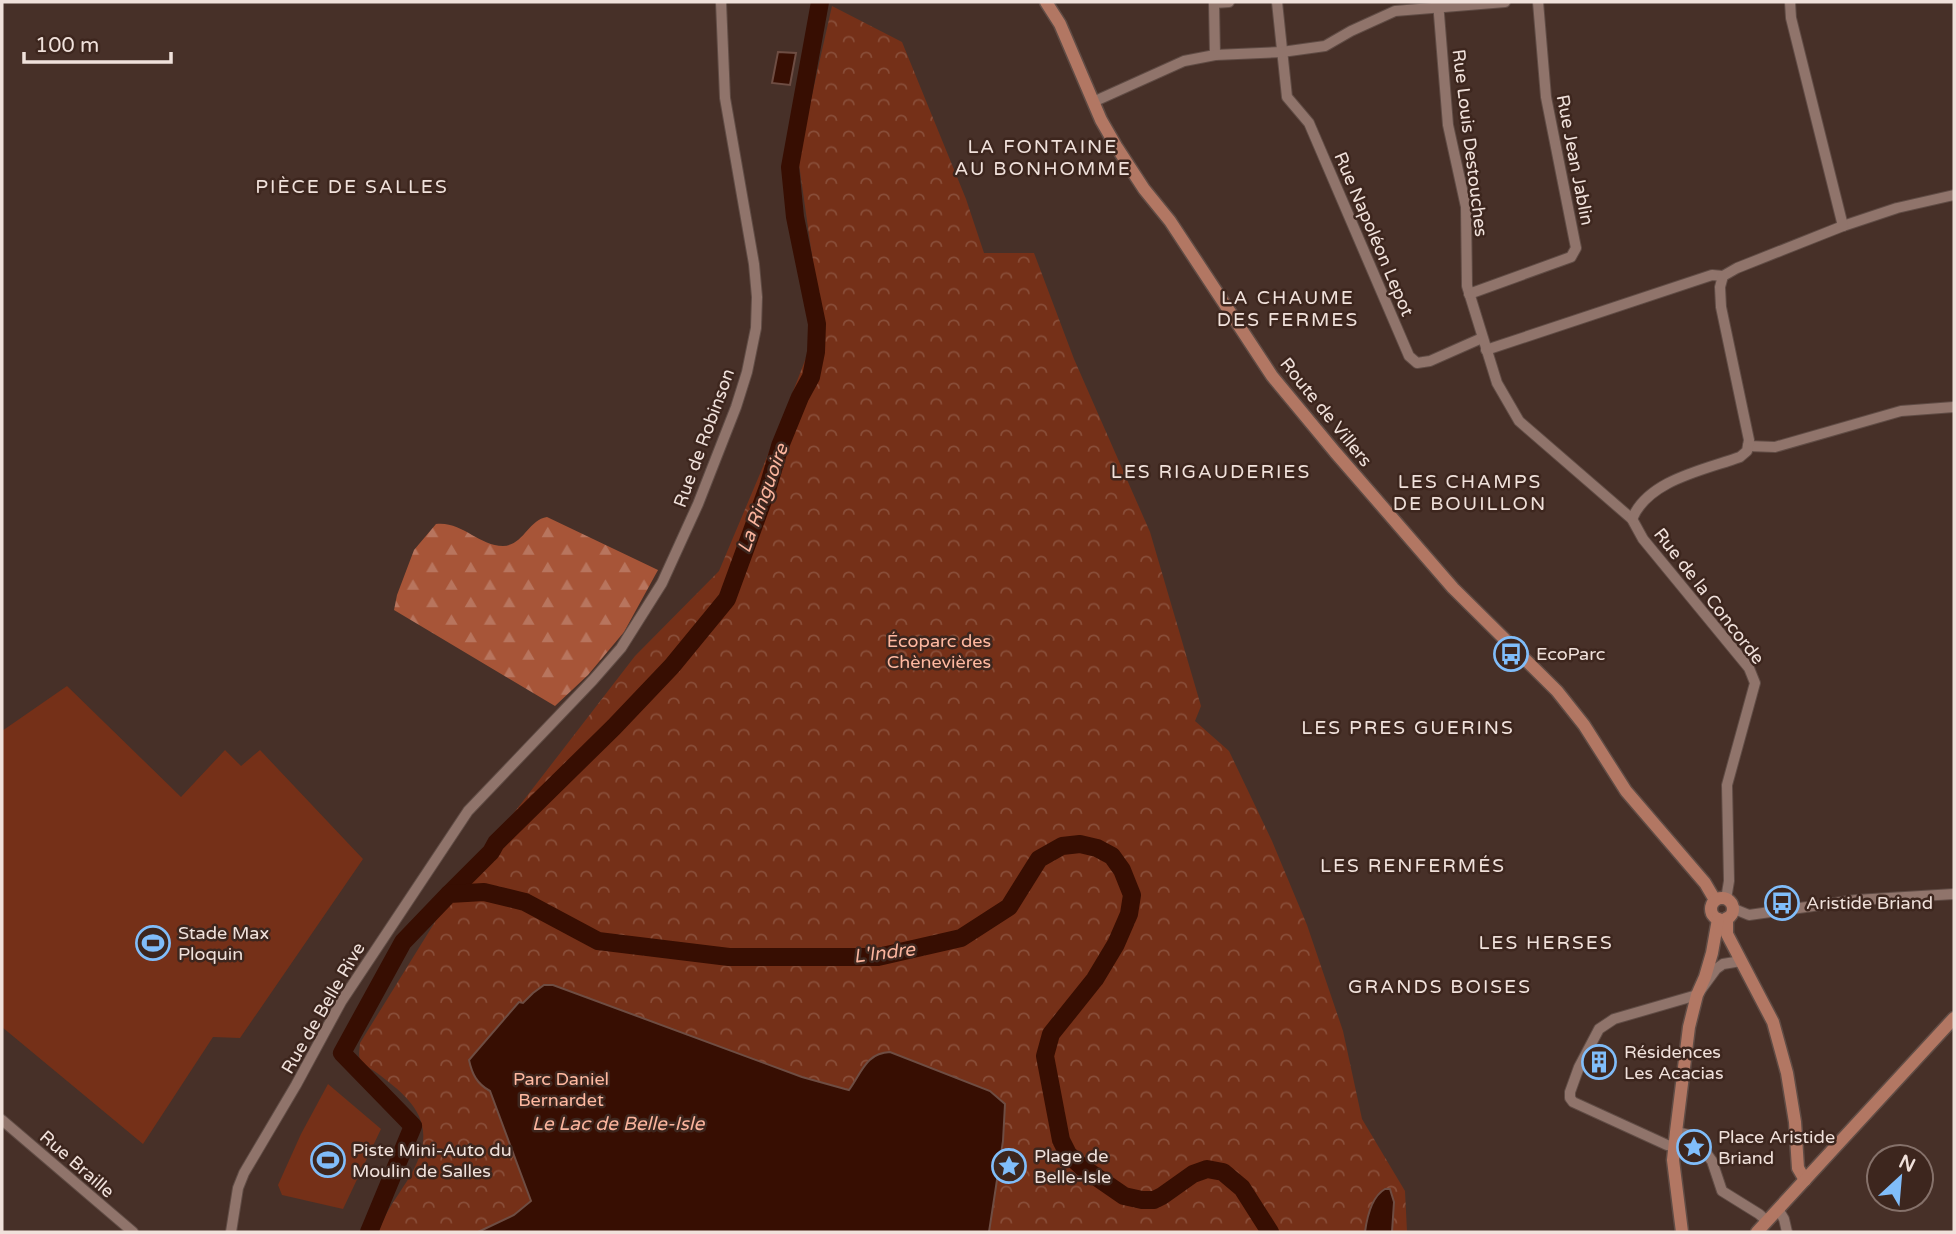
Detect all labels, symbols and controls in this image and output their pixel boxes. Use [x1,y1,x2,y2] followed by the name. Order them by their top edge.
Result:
[24,21,172,65] scale bar
[35,33,99,58] text: 100 m
[1448,48,1492,238] street label: Rue Louis Destouches
[1552,93,1598,227] street label: Rue Jean Jablin
[954,136,1132,180] district label: LA FONTAINE AU BONHOMME
[1329,148,1419,320] street label: Rue Napoléon Lepot
[255,176,449,198] district label: PIÈCE DE SALLES
[1217,287,1359,331] district label: LA CHAUME DES FERMES
[1275,353,1377,471] street label: Route de Villers
[669,366,739,510] street label: Rue de Robinson
[733,440,793,556] water label: La Ringuoire
[1111,461,1311,483] district label: LES RIGAUDERIES
[1393,471,1547,515] district label: LES CHAMPS DE BOUILLON
[1649,523,1769,669] street label: Rue de la Concorde
[887,630,991,673] park label: Écoparc des Chènevières
[1492,635,1530,673] bus stop icon: EcoParc
[1536,643,1605,665] place label: EcoParc
[1301,717,1515,739] district label: LES PRES GUERINS
[1320,855,1506,877] district label: LES RENFERMÉS
[1763,884,1801,922] bus stop icon: Aristide Briand
[1806,892,1933,914] place label: Aristide Briand
[178,922,269,965] place label: Stade Max Ploquin
[134,924,172,962] sports icon: Stade Max Ploquin
[1478,932,1614,954] district label: LES HERSES
[276,938,370,1078] street label: Rue de Belle Rive
[852,938,917,968] water label: L'Indre
[1348,976,1532,998] district label: GRANDS BOISES
[1624,1041,1724,1084] place label: Résidences Les Acacias
[1580,1043,1618,1081] building icon: Résidences Les Acacias
[513,1068,609,1111] park label: Parc Daniel Bernardet
[532,1113,706,1135] water label: Le Lac de Belle-Isle
[35,1126,119,1202] street label: Rue Braille
[1718,1126,1835,1169] place label: Place Aristide Briand
[1675,1128,1713,1166] place icon: Place Aristide Briand
[352,1139,512,1182] place label: Piste Mini-Auto du Moulin de Salles
[309,1141,347,1179] sports icon: Piste Mini-Auto du Moulin de Salles
[1865,1143,1935,1213] north arrow
[1034,1145,1111,1188] place label: Plage de Belle-Isle
[990,1147,1028,1185] place icon: Plage de Belle-Isle
[1895,1150,1919,1177] text: N

